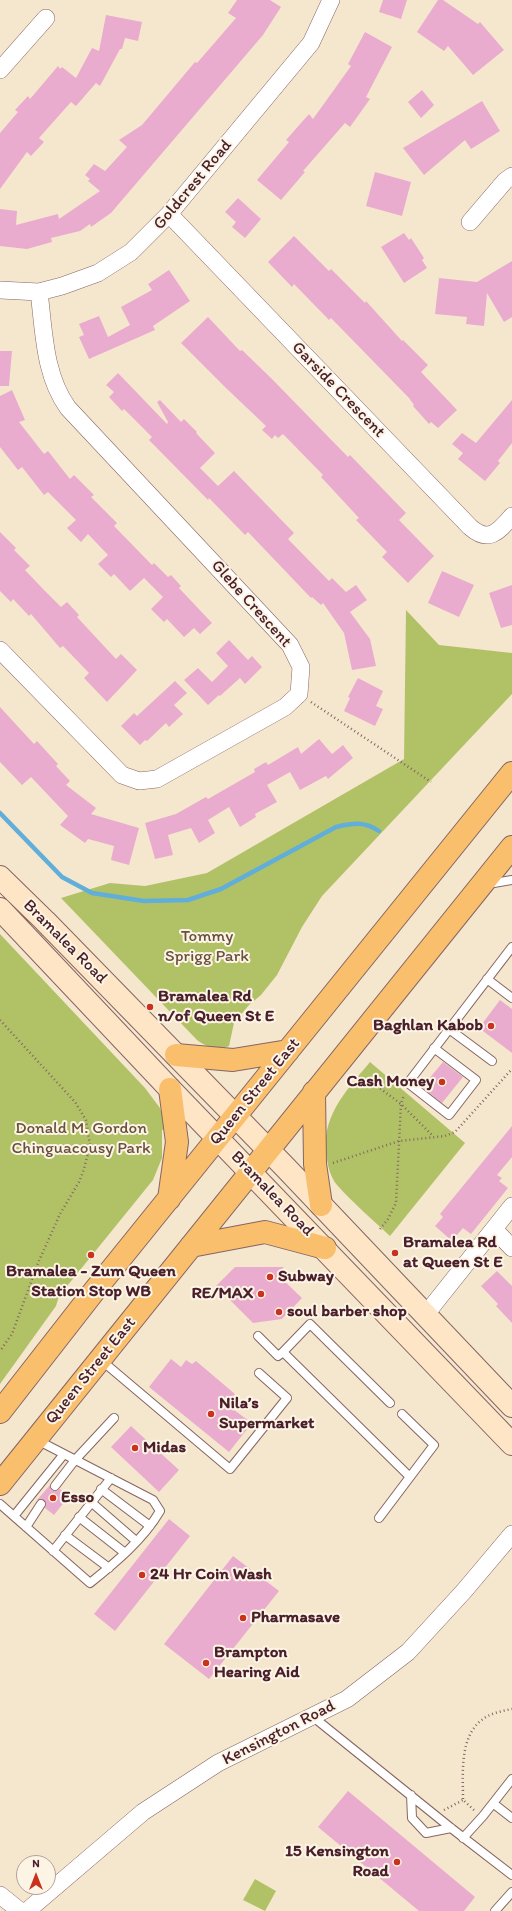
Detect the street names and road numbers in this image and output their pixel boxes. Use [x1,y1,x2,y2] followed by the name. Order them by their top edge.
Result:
[149,136,237,234] street label: Goldcrest Road
[287,338,389,442] street label: Garside Crescent
[206,556,296,652] street label: Glebe Crescent
[19,896,111,988] street label: Bramalea Road
[205,1034,305,1150] street label: Queen Street East
[226,1147,318,1241] street label: Bramalea Road
[41,1313,141,1429] street label: Queen Street East
[219,1696,339,1770] street label: Kensington Road

